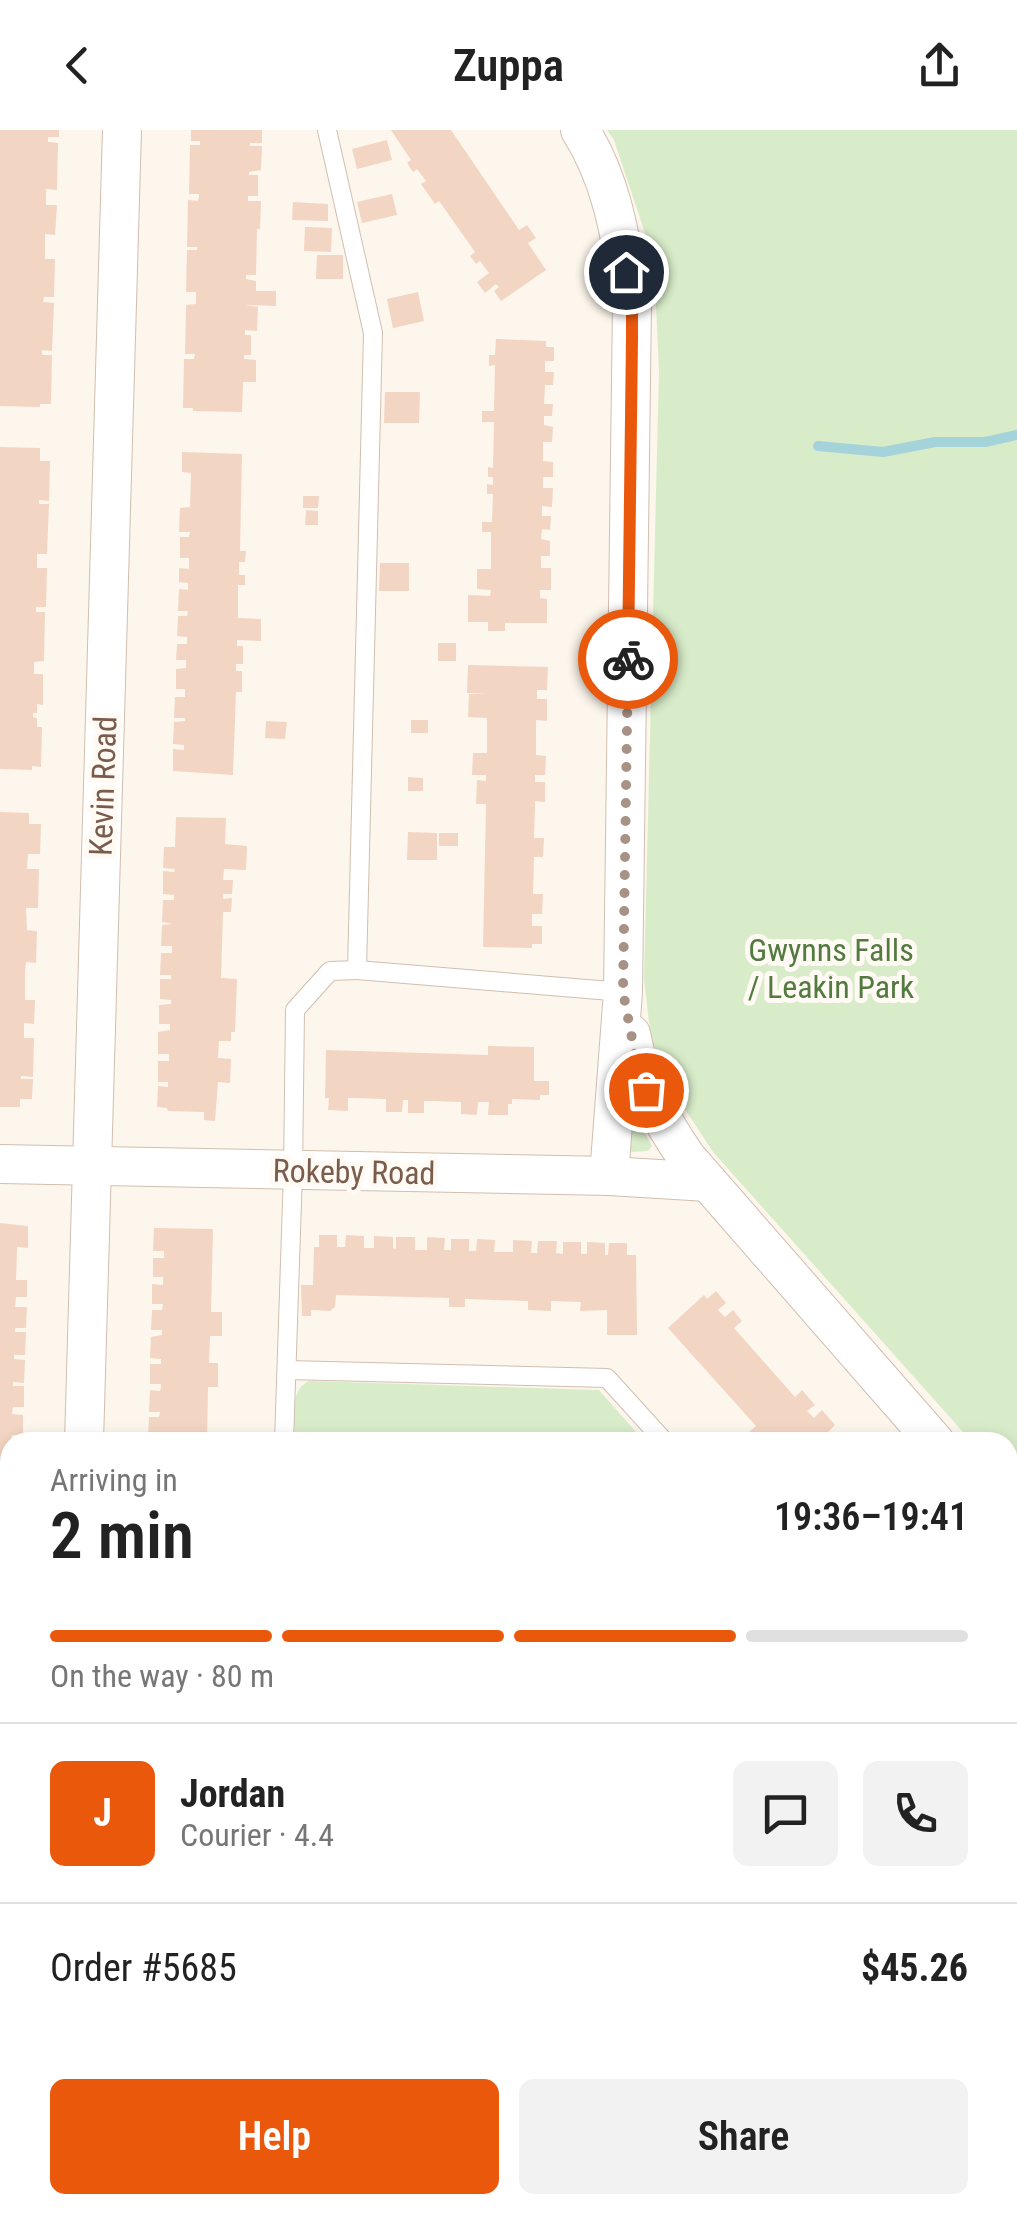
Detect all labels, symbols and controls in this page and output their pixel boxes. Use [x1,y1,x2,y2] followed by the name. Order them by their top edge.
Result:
[50,38,105,93] icon: back
[912,38,967,93] icon: share
[453,39,564,92] text: Zuppa
[584,230,669,315] pin
[599,245,654,300] icon: home
[578,609,678,709] courier
[601,632,656,687] icon: bike
[82,715,124,857] street label: Kevin Road
[748,931,915,1006] park label: Gwynns Falls / Leakin Park
[604,1048,689,1133] pin
[619,1063,674,1118] icon: bag
[272,1152,436,1192] street label: Rokeby Road
[50,1461,178,1499] text: Arriving in
[774,1495,968,1539] text: 19:36–19:41
[50,1498,194,1574] text: 2 min
[50,1657,274,1695] text: On the way · 80 m
[733,1761,838,1866] button: chat
[863,1761,968,1866] button: phone
[180,1772,285,1816] text: Jordan
[93,1791,112,1835] text: J
[180,1816,334,1854] text: Courier · 4.4
[50,1946,237,1990] text: Order #5685
[861,1946,968,1990] text: $45.26
[50,2079,499,2194] button: Help
[519,2079,968,2194] button: Share

